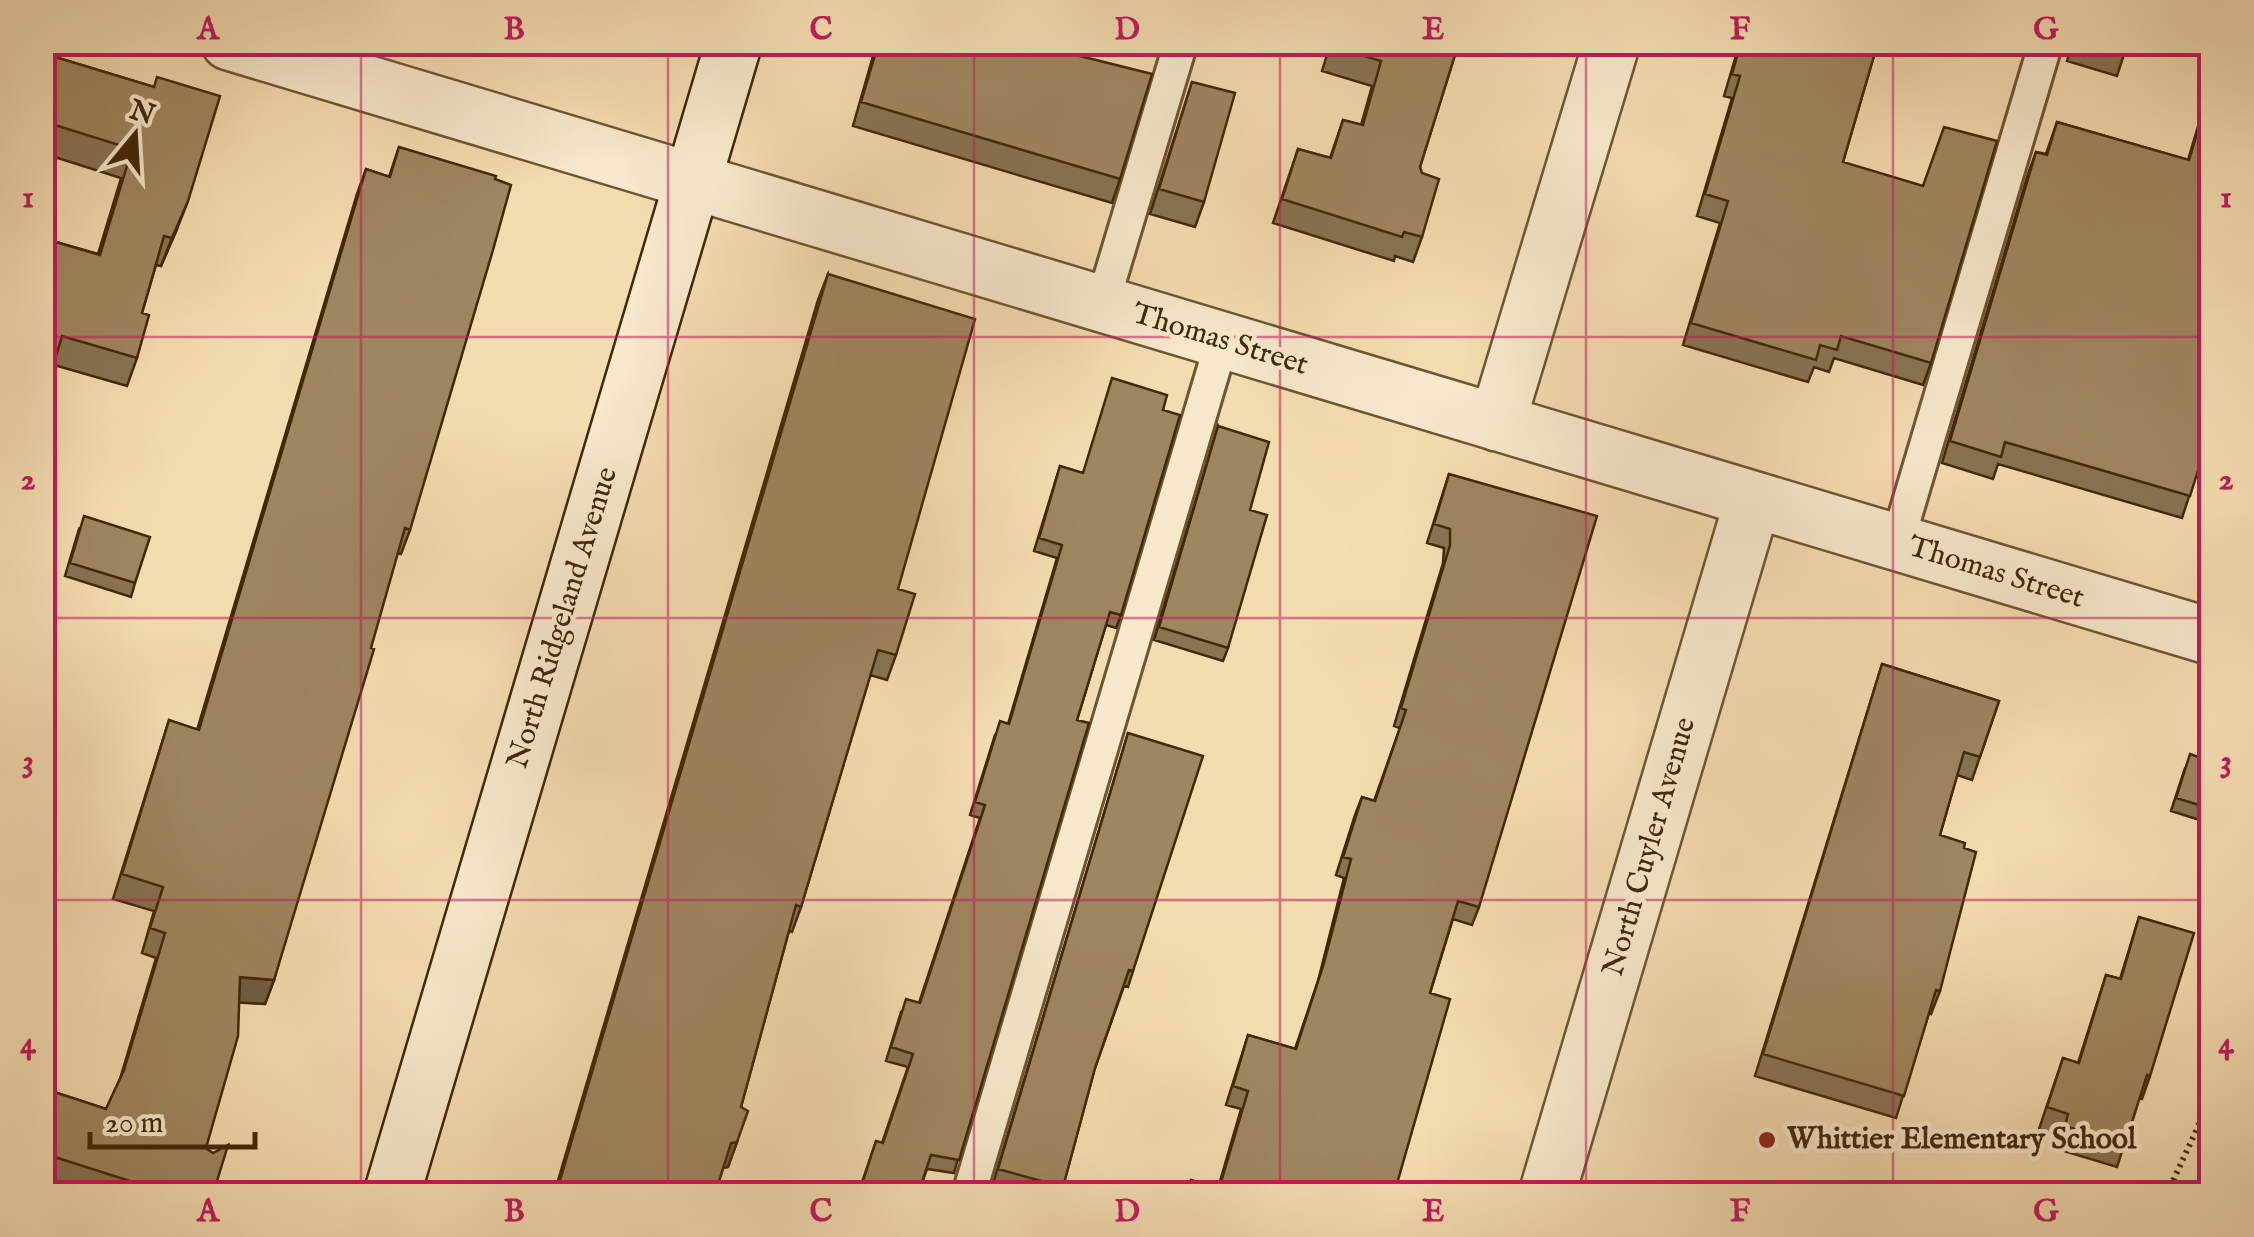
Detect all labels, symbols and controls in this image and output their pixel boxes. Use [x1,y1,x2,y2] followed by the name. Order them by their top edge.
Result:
[195,10,220,51] text: A
[503,10,525,51] text: B
[810,10,833,51] text: C
[1114,10,1140,51] text: D
[1422,10,1444,51] text: E
[1730,10,1751,51] text: F
[2033,10,2059,51] text: G
[85,85,185,185] north arrow
[124,93,159,134] text: N
[22,178,34,219] text: 1
[2220,178,2232,219] text: 1
[1128,295,1312,385] street label: Thomas Street
[20,460,36,501] text: 2
[2218,460,2234,501] text: 2
[499,463,627,773] street label: North Ridgeland Avenue
[1904,528,2088,618] street label: Thomas Street
[1595,713,1705,981] street label: North Cuyler Avenue
[22,742,34,783] text: 3
[2220,742,2232,783] text: 3
[20,1024,36,1065] text: 4
[2218,1024,2234,1065] text: 4
[90,1087,255,1149] scale bar
[105,1105,164,1143] text: 20 m
[1786,1121,2137,1159] place label: Whittier Elementary School
[1756,1129,1778,1151] marker: Whittier Elementary School
[195,1192,220,1233] text: A
[503,1192,525,1233] text: B
[810,1192,833,1233] text: C
[1114,1192,1140,1233] text: D
[1422,1192,1444,1233] text: E
[1730,1192,1751,1233] text: F
[2033,1192,2059,1233] text: G

